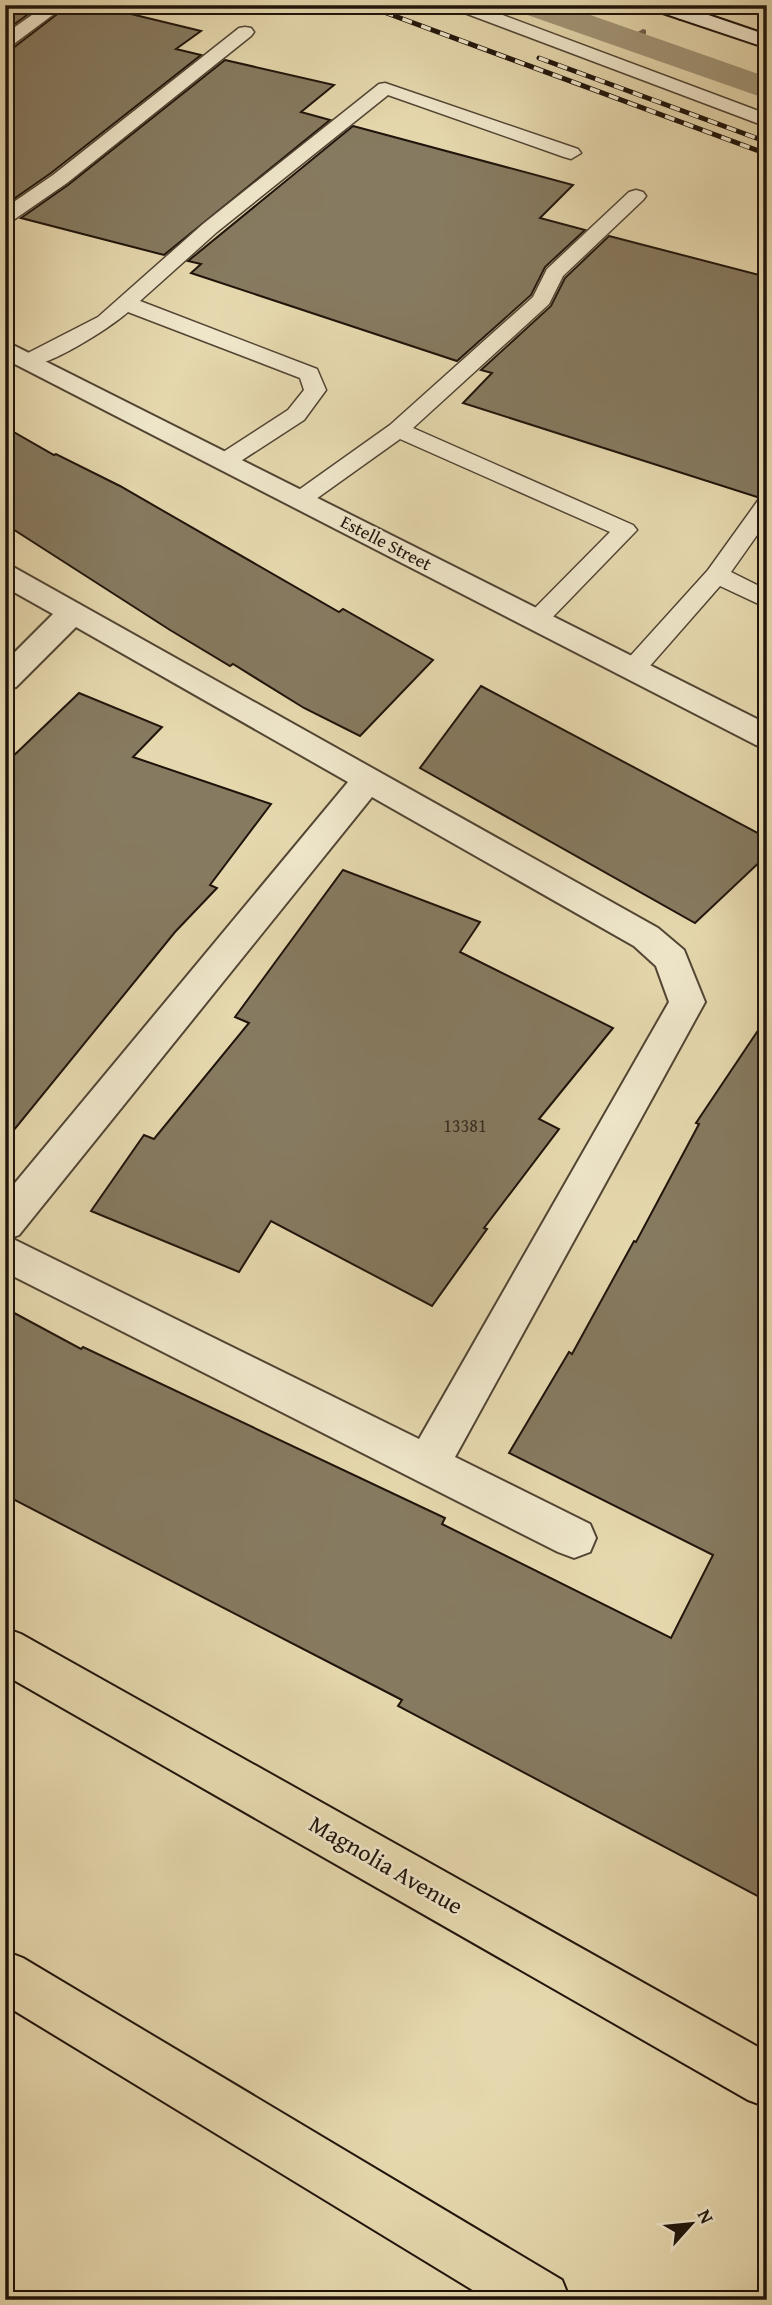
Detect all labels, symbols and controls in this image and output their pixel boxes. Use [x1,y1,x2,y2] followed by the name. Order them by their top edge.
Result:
[336,508,437,577] street label: Estelle Street
[443,1112,487,1139] house number: 13381
[303,1806,470,1923] street label: Magnolia Avenue
[656,2190,726,2260] north arrow
[691,2204,722,2229] text: N

